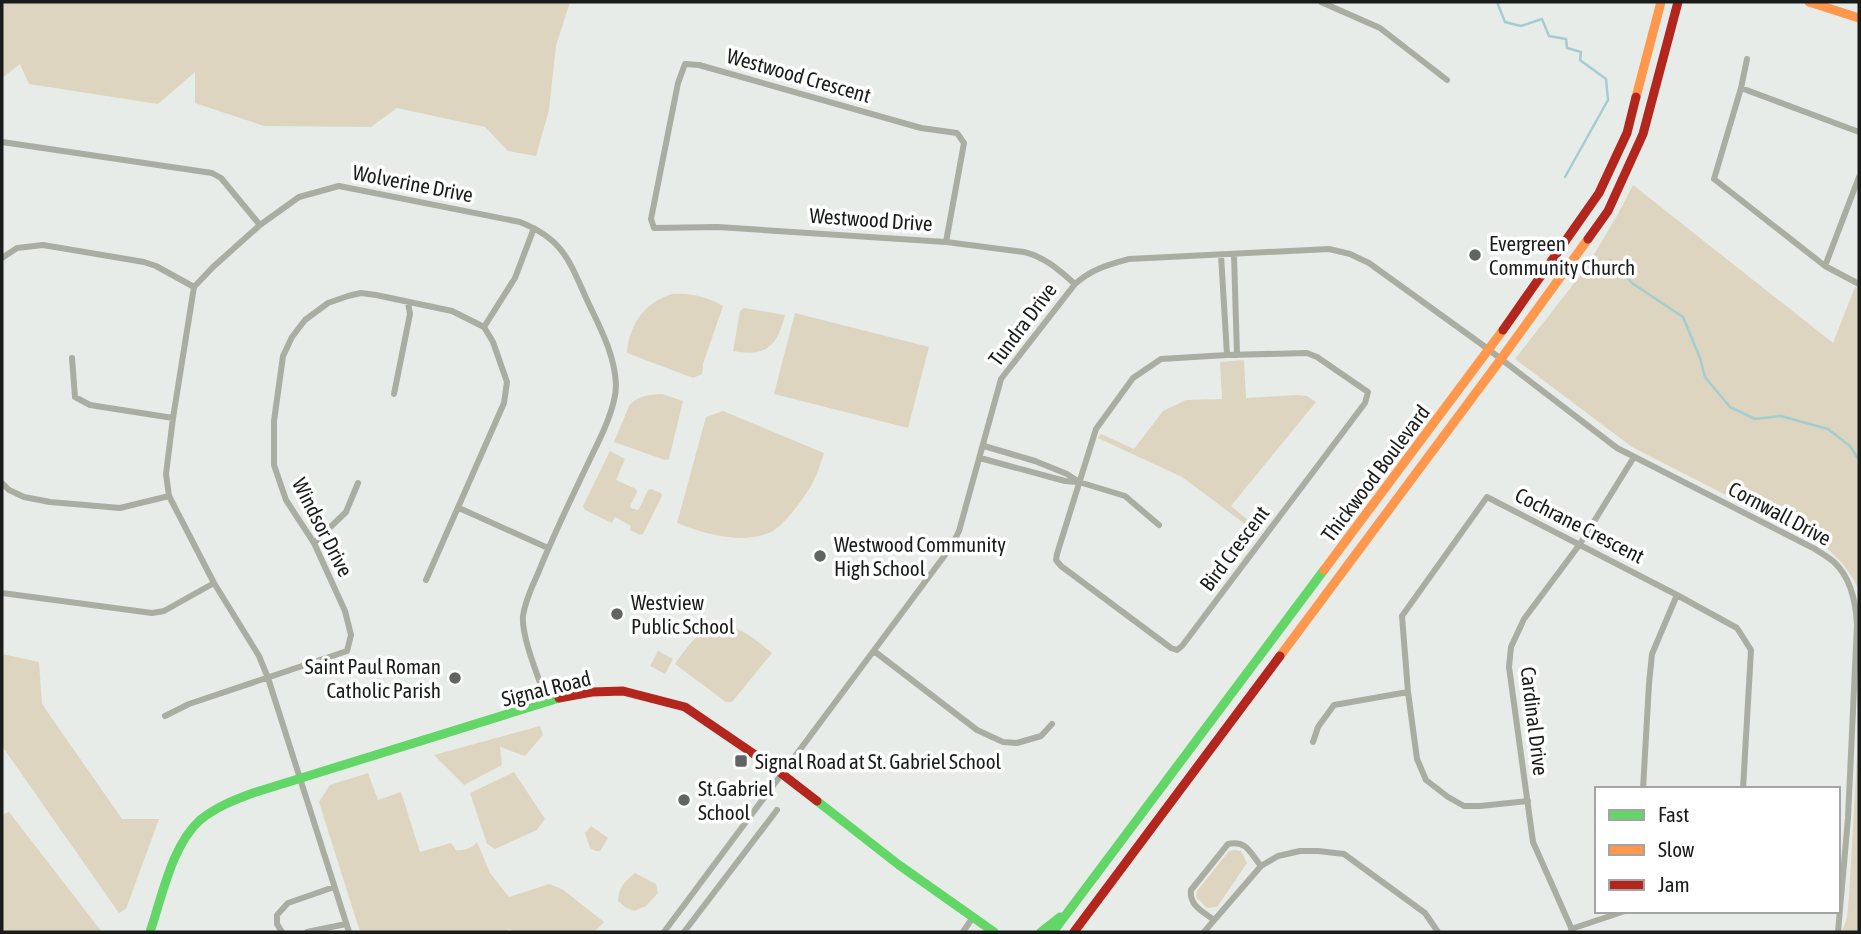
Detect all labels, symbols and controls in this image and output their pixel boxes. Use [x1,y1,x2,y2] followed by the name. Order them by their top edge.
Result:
[724,43,874,107] street label: Westwood Crescent
[351,160,475,206] street label: Wolverine Drive
[809,203,933,235] street label: Westwood Drive
[1489,231,1635,279] place label: Evergreen Community Church
[1467,247,1483,263] marker: Evergreen Community Church
[983,278,1061,370] street label: Tundra Drive
[1316,400,1434,546] street label: Thickwood Boulevard
[288,474,358,580] street label: Windsor Drive
[1725,476,1835,550] street label: Cornwall Drive
[1511,482,1649,568] street label: Cochrane Crescent
[1194,501,1274,595] street label: Bird Crescent
[834,532,1006,580] place label: Westwood Community High School
[812,548,828,564] marker: Westwood Community High School
[631,590,735,638] place label: Westview Public School
[609,606,625,622] marker: Westview Public School
[305,654,441,702] place label: Saint Paul Roman Catholic Parish
[499,665,593,711] street label: Signal Road
[1516,665,1554,777] street label: Cardinal Drive
[447,670,463,686] marker: Saint Paul Roman Catholic Parish
[755,749,1002,773] place label: Signal Road at St. Gabriel School
[733,753,749,769] marker: Signal Road at St. Gabriel School
[698,776,774,824] place label: St.Gabriel School
[1595,787,1840,913] legend
[676,792,692,808] marker: St.Gabriel School
[1658,802,1689,826] text: Fast
[1658,837,1695,861] text: Slow
[1658,872,1690,896] text: Jam

